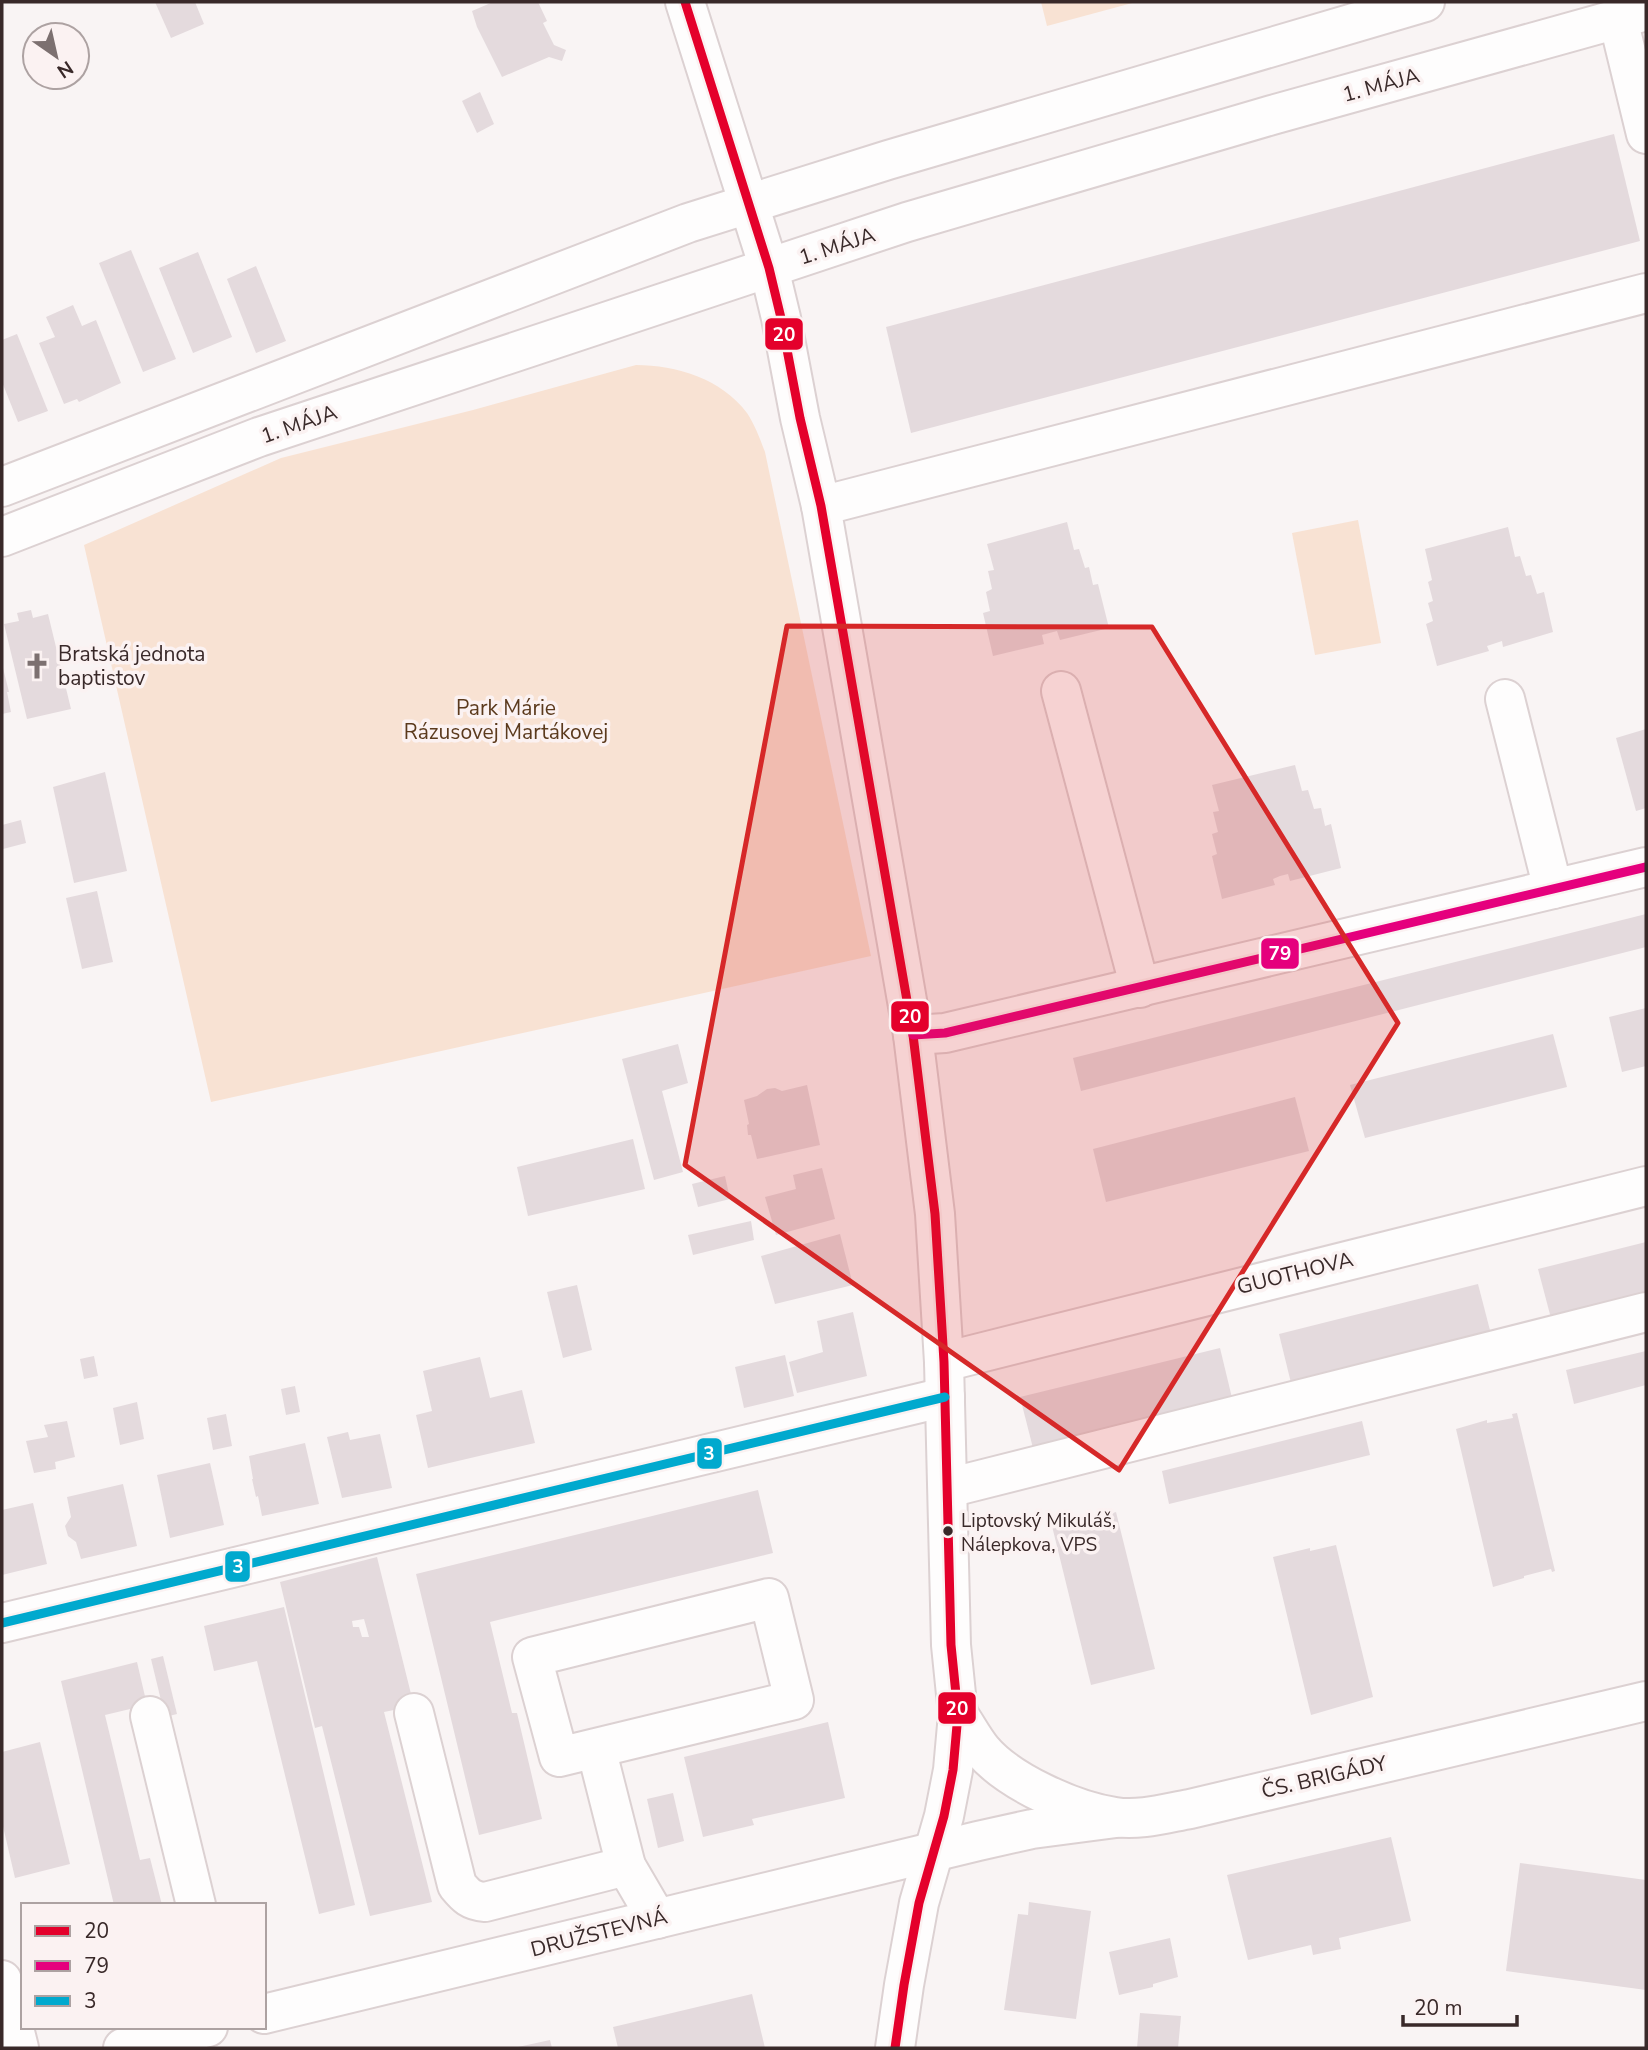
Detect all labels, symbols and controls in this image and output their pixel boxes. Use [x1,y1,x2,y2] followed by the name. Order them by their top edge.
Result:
[21,21,91,91] north arrow
[52,55,78,84] text: N
[1339,61,1423,109] street label: 1. MÁJA
[795,221,879,271] street label: 1. MÁJA
[764,317,804,351] line badge: 20
[773,322,795,348] text: 20
[257,398,341,450] street label: 1. MÁJA
[58,640,205,692] place label: Bratská jednota baptistov
[22,651,52,681] church icon: Bratská jednota baptistov
[404,694,608,746] park label: Park Márie Rázusovej Martákovej
[1260,937,1300,970] line badge: 79
[1269,941,1291,967] text: 79
[890,1000,930,1033] line badge: 20
[899,1004,921,1030] text: 20
[1234,1245,1356,1301] street label: GUOTHOVA
[696,1437,723,1470] line badge: 3
[703,1441,715,1467] text: 3
[961,1508,1116,1558] place label: Liptovský Mikuláš, Nálepkova, VPS
[941,1524,955,1538] marker: Liptovský Mikuláš, Nálepkova, VPS
[224,1550,251,1583] line badge: 3
[232,1554,244,1580] text: 3
[937,1691,977,1725] line badge: 20
[946,1696,968,1722] text: 20
[1258,1749,1390,1805] street label: ČS. BRIGÁDY
[21,1903,266,2029] legend
[528,1903,670,1963] street label: DRUŽSTEVNÁ
[84,1917,109,1945] text: 20
[84,1952,109,1980] text: 79
[1403,1983,1517,2027] scale bar
[84,1987,97,2015] text: 3
[1414,1994,1463,2022] text: 20 m

